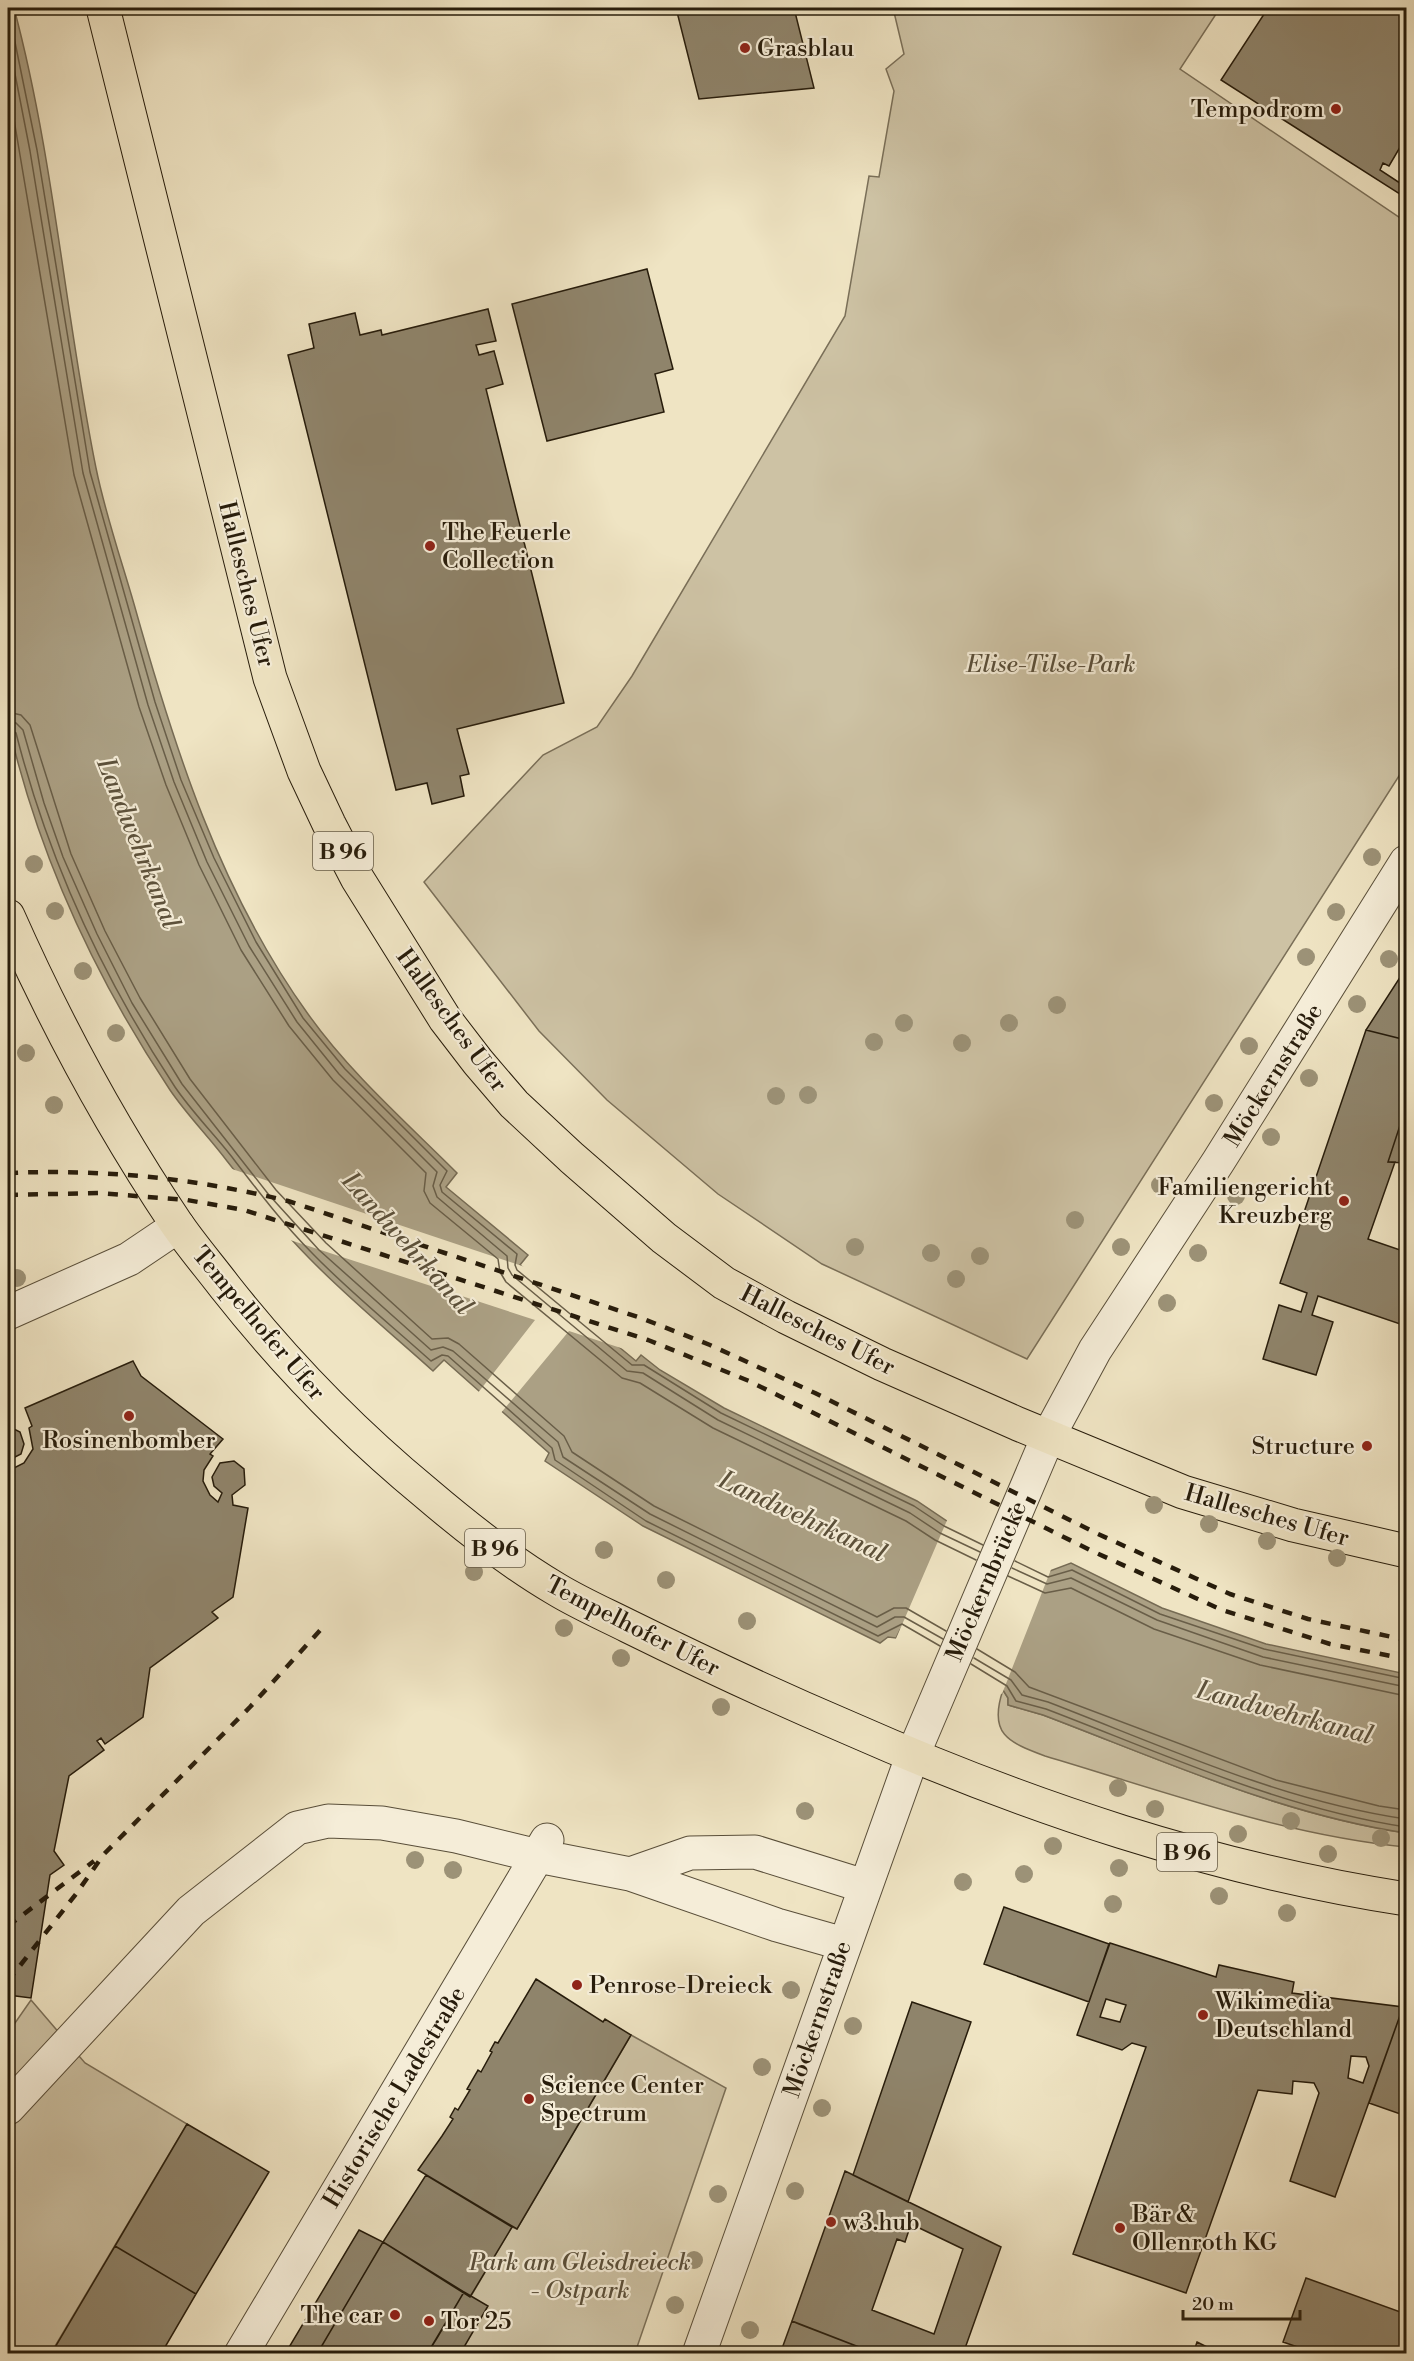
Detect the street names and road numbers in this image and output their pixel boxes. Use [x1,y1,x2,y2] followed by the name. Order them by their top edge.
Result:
[211,498,281,670] street label: Hallesches Ufer
[313,832,373,870] road number: B 96
[389,943,513,1098] street label: Hallesches Ufer
[1218,998,1330,1153] street label: Möckernstraße
[185,1241,331,1407] street label: Tempelhofer Ufer
[735,1279,900,1383] street label: Hallesches Ufer
[1181,1478,1353,1554] street label: Hallesches Ufer
[940,1497,1034,1666] street label: Möckernbrücke
[465,1529,525,1567] road number: B 96
[540,1570,725,1684] street label: Tempelhofer Ufer
[1157,1833,1217,1871] road number: B 96
[777,1937,859,2102] street label: Möckernstraße
[317,1981,473,2214] street label: Historische Ladestraße

